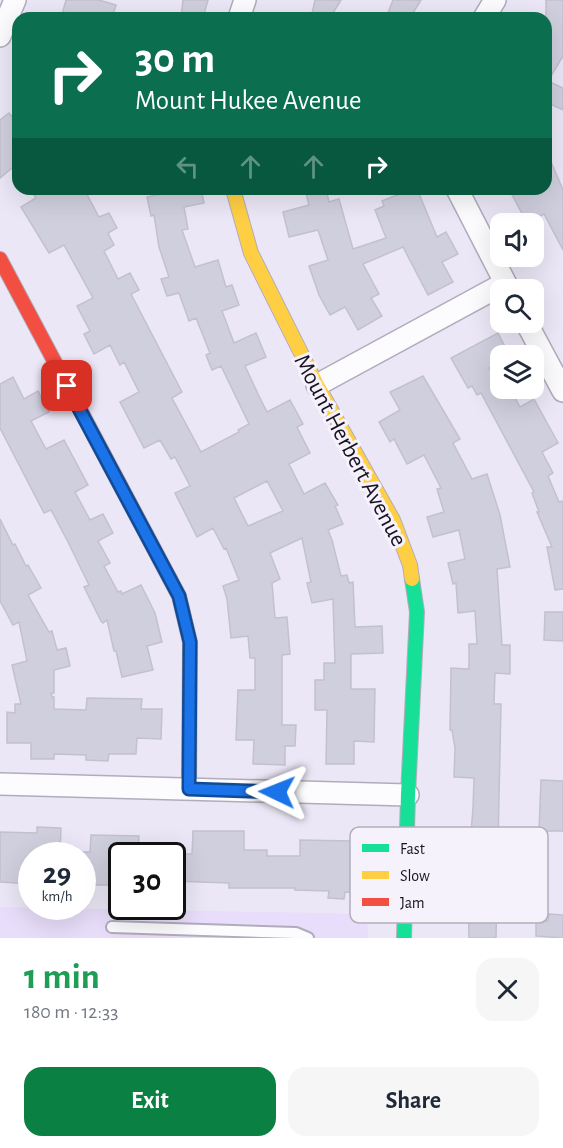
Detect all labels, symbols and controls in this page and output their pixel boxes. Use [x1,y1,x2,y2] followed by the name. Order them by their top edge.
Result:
[36,36,114,114] icon: right
[135,38,215,80] text: 30 m
[135,87,361,114] text: Mount Hukee Avenue
[171,150,204,183] icon: left
[234,150,267,183] icon: ahead
[297,150,330,183] icon: ahead
[360,150,393,183] icon: right
[490,213,544,399] map controls
[490,213,544,267] button: sound
[490,279,544,333] button: search
[490,345,544,399] button: layers
[289,350,411,550] street label: Mount Herbert Avenue
[41,360,92,411] pin
[50,369,83,402] icon: arrive
[245,760,309,824] position arrow
[350,827,548,923] legend
[400,841,425,857] text: Fast
[108,842,186,920] speed limit sign: 30
[43,859,71,889] text: 29
[400,868,430,884] text: Slow
[42,889,72,904] text: km/h
[400,895,425,911] text: Jam
[476,958,539,1021] button: close
[24,959,100,995] text: 1 min
[24,1002,118,1022] text: 180 m · 12:33
[24,1067,276,1136] button: Exit
[288,1067,539,1136] button: Share

